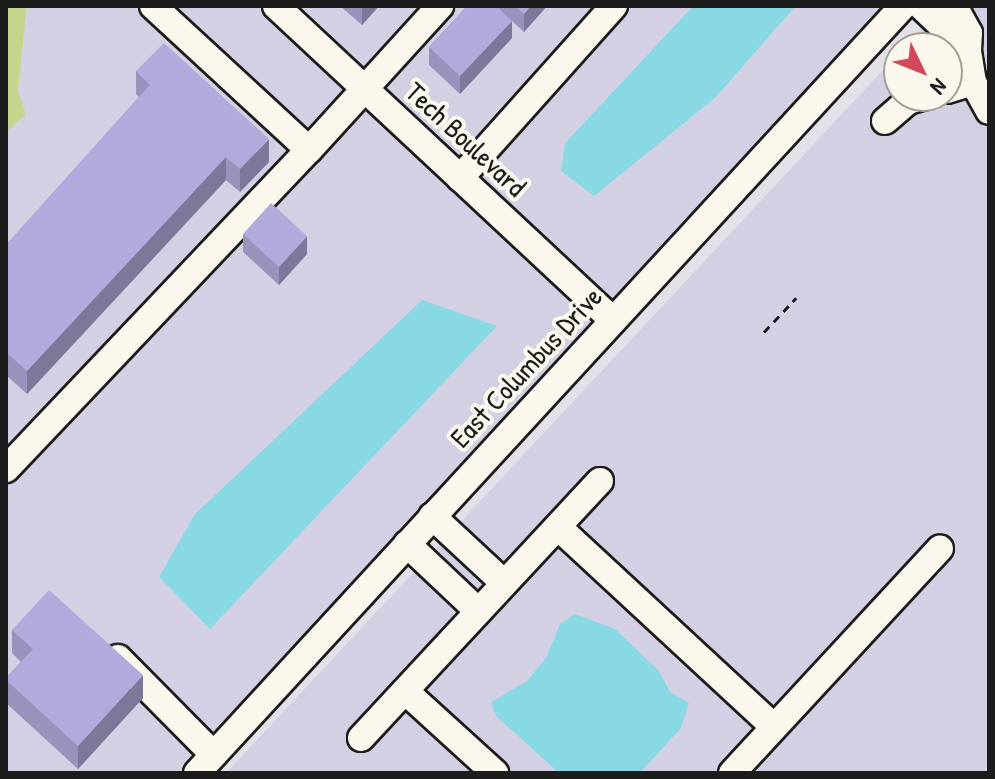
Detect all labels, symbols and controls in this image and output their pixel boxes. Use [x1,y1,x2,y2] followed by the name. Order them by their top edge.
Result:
[883,32,963,112] north arrow
[924,72,954,102] text: N
[399,75,533,203] street label: Tech Boulevard
[443,280,609,454] street label: East Columbus Drive

